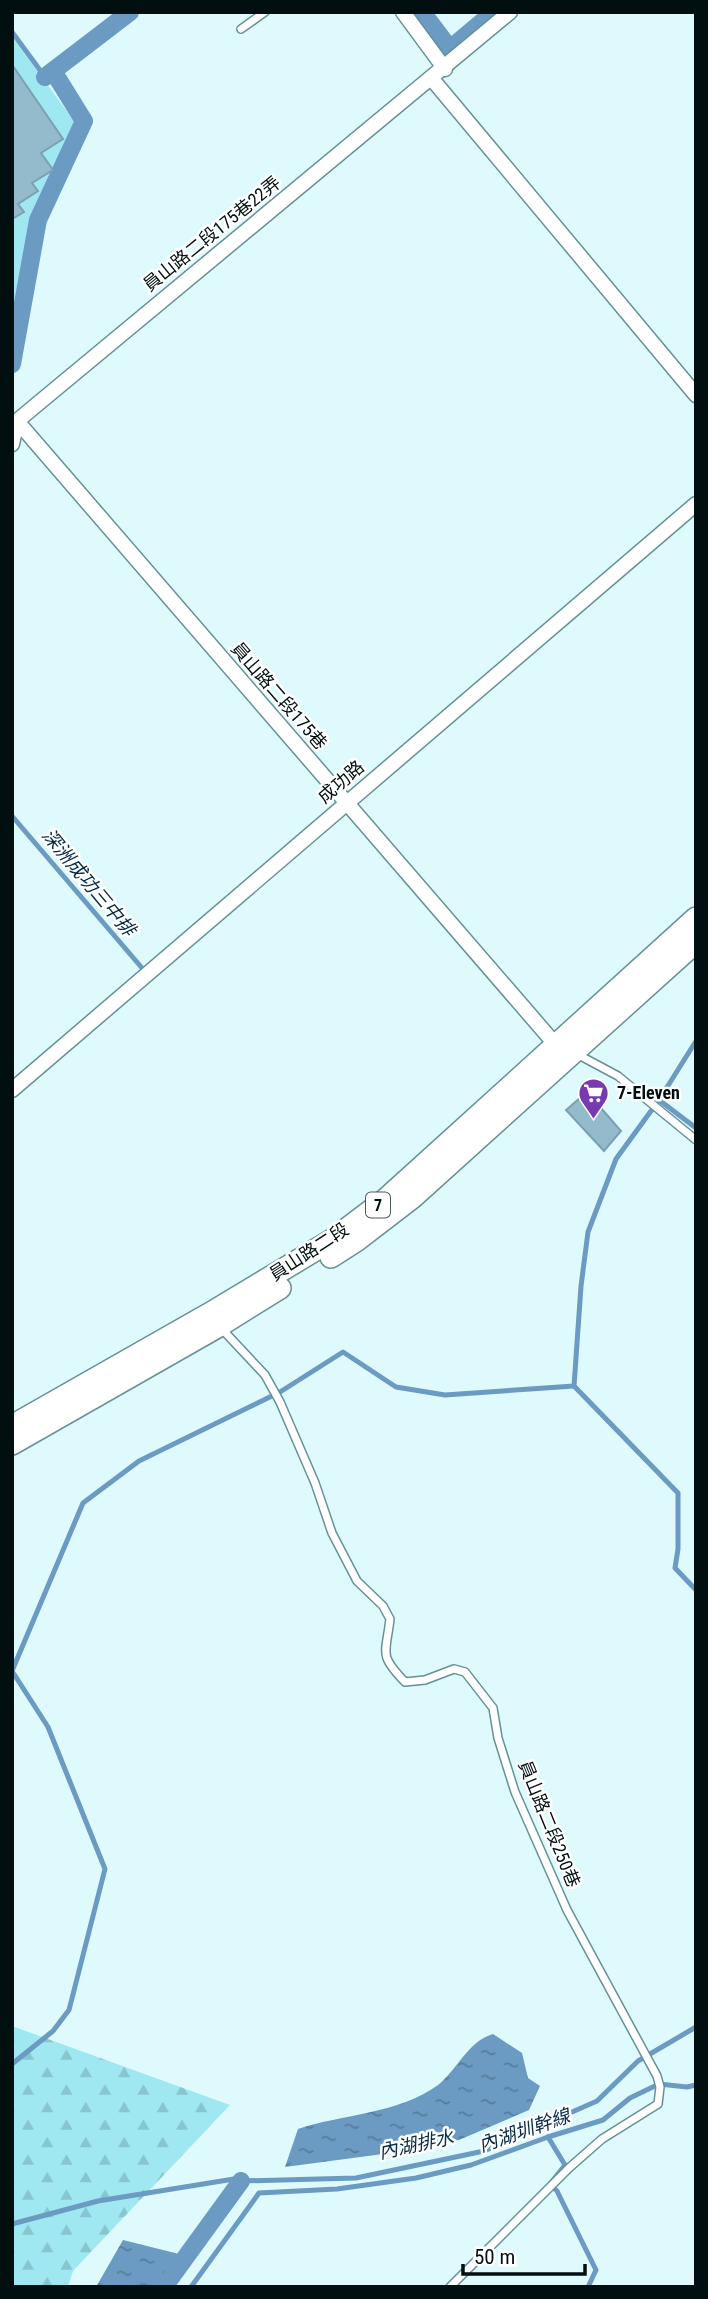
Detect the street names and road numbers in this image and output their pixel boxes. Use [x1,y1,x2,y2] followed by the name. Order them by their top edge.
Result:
[139,172,285,295] street label: 員山路二段175巷22弄
[227,638,331,753] street label: 員山路二段175巷
[313,756,368,807] street label: 成功路
[366,1192,390,1218] road number: 7
[265,1218,352,1285] street label: 員山路二段
[515,1757,584,1890] street label: 員山路二段250巷

